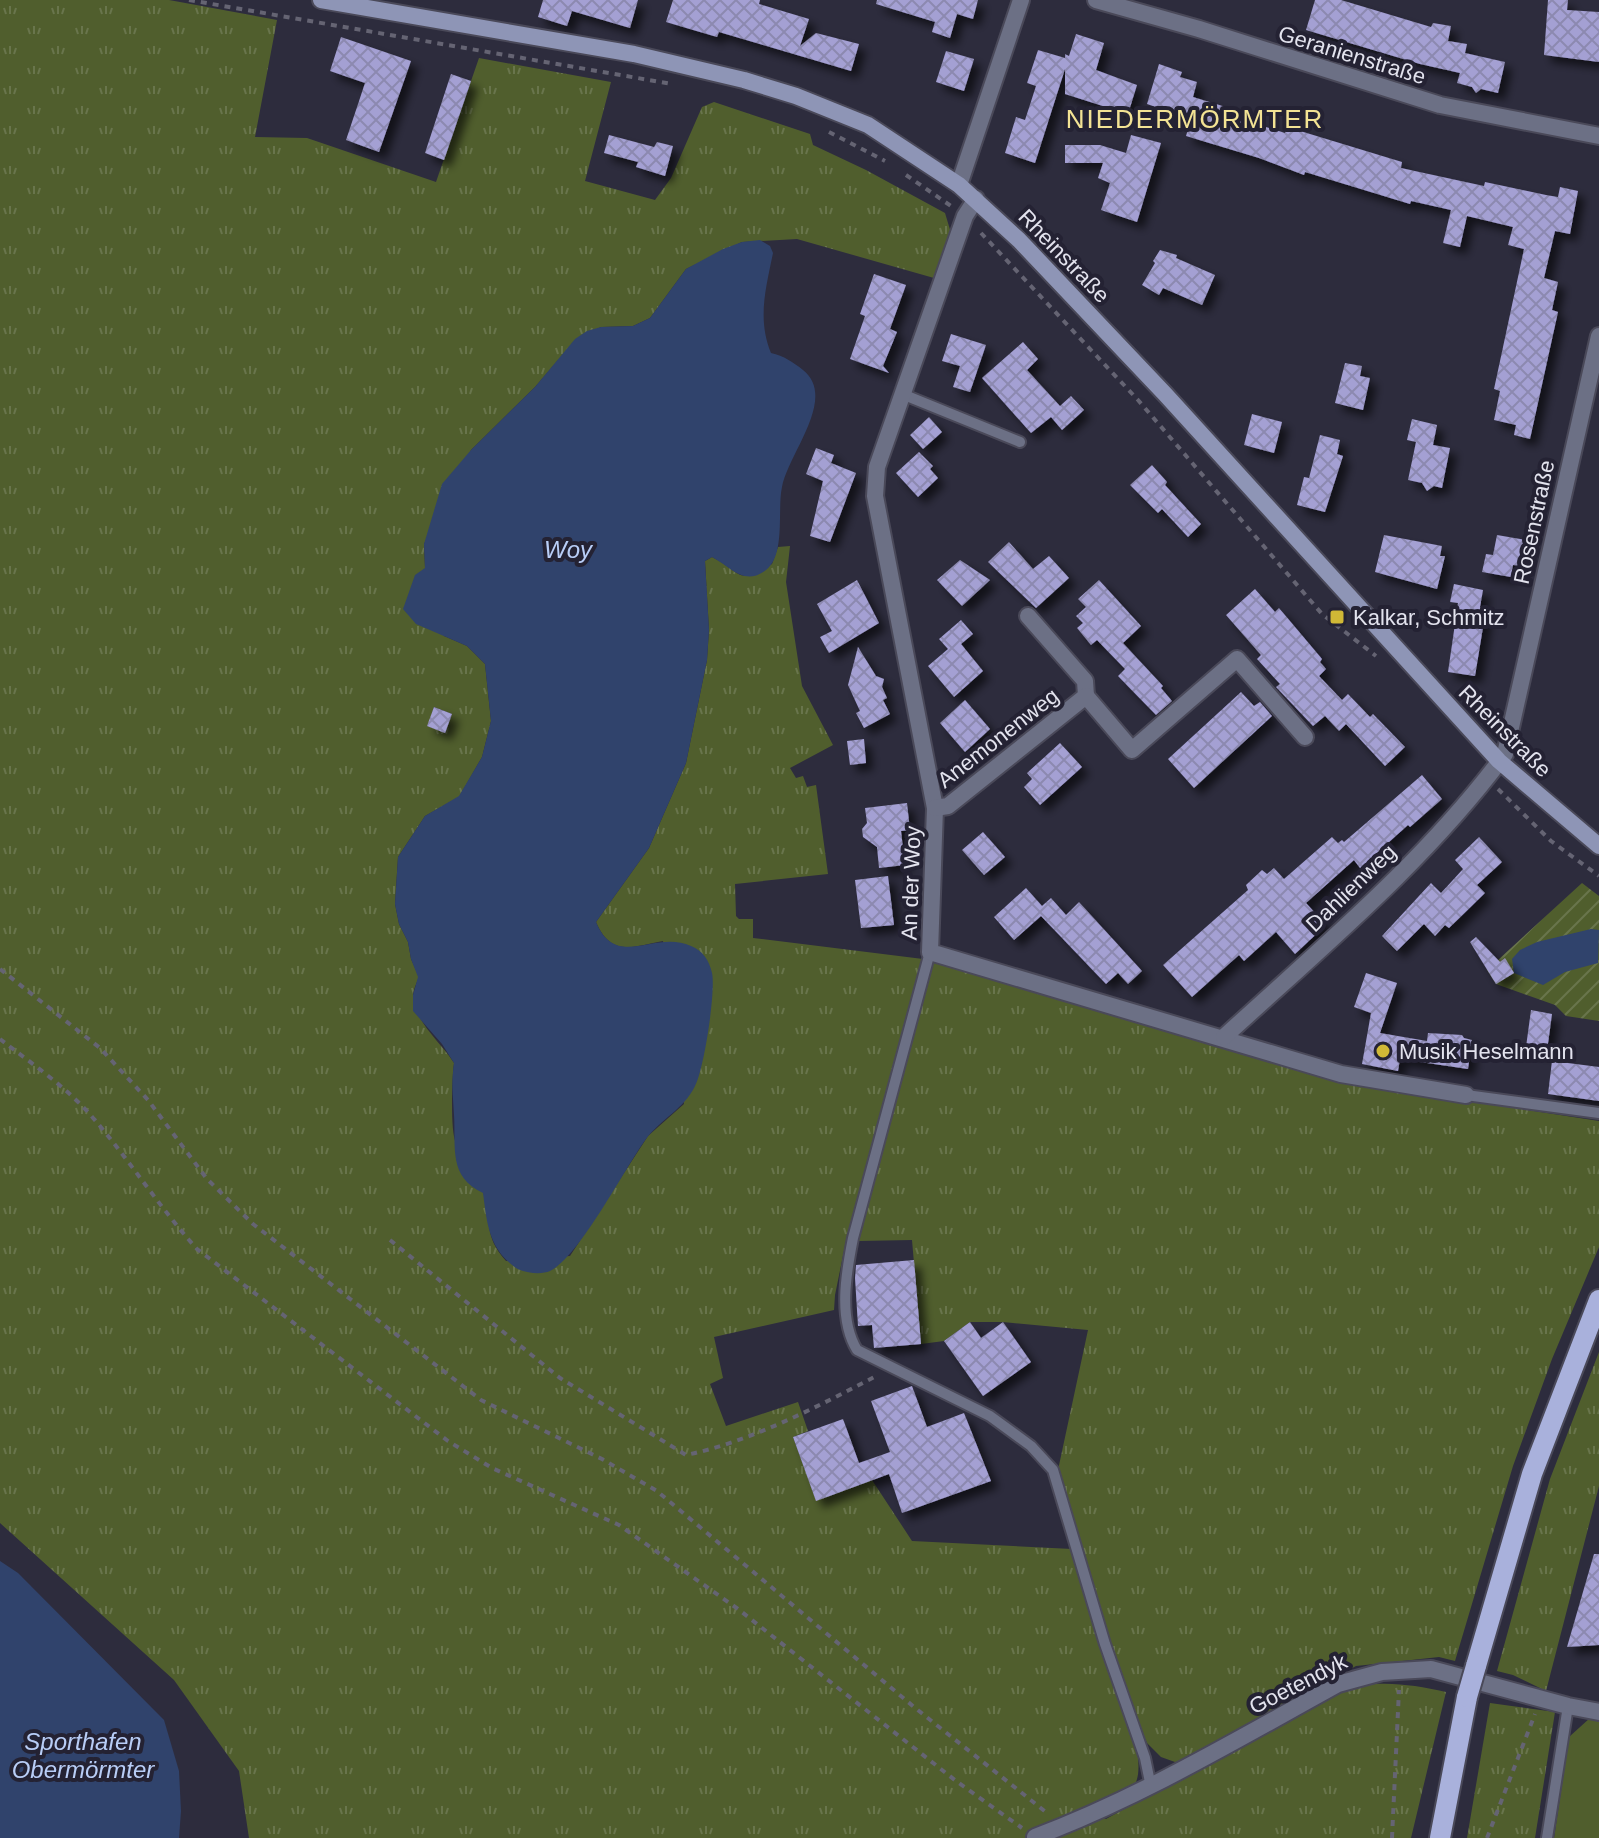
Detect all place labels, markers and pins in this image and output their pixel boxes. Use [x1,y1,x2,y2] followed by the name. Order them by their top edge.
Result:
[1353,605,1505,630] place label: Kalkar, Schmitz
[1328,608,1346,626] marker: Kalkar, Schmitz
[1399,1039,1574,1064] place label: Musik Heselmann
[1374,1042,1392,1060] marker: Musik Heselmann

